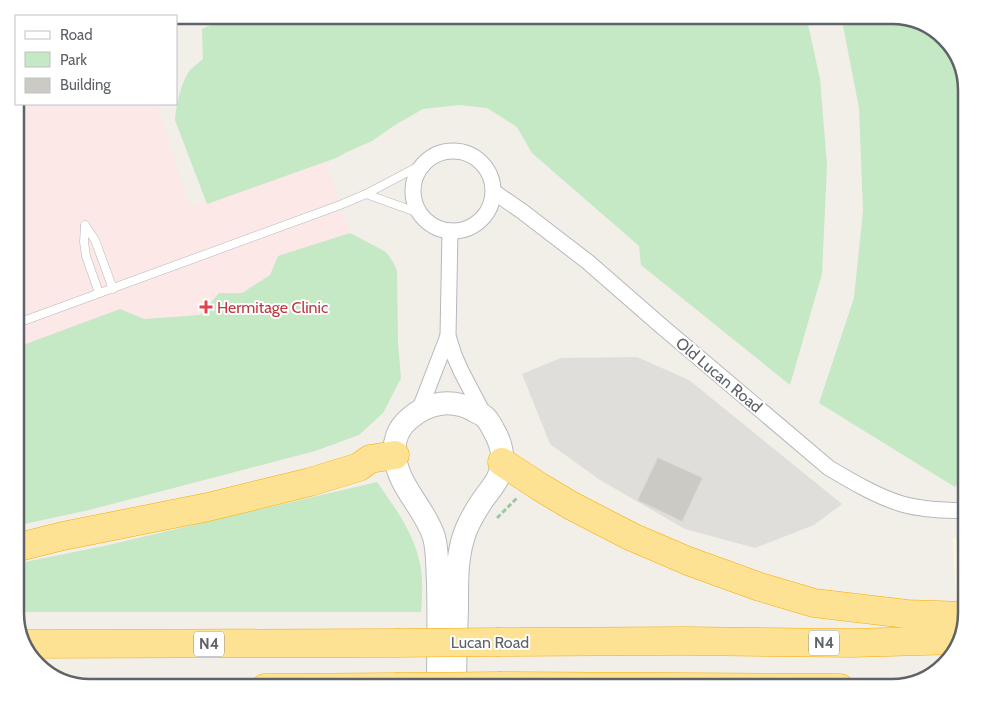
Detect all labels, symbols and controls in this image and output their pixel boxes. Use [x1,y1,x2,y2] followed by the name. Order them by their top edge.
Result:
[15,15,178,105] legend
[60,26,93,44] text: Road
[60,51,87,69] text: Park
[60,76,111,94] text: Building
[217,298,328,317] place label: Hermitage Clinic
[199,300,213,314] marker: Hermitage Clinic
[672,333,766,417] street label: Old Lucan Road
[809,630,839,656] road number: N4
[194,632,224,656] road number: N4
[451,633,529,652] street label: Lucan Road

